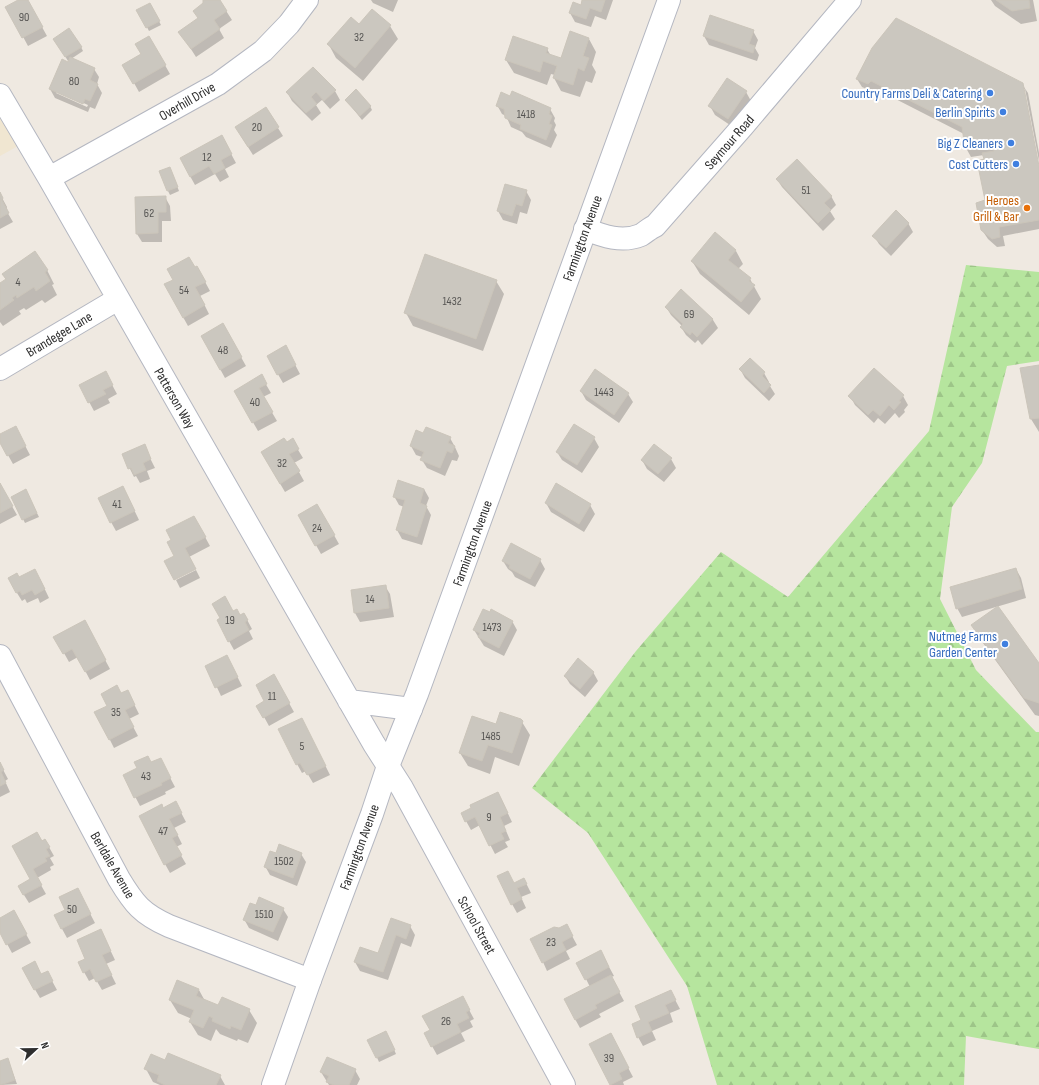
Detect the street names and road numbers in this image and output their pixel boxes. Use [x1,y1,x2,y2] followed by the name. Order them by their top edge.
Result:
[156,78,218,124] street label: Overhill Drive
[701,111,758,173] street label: Seymour Road
[559,193,606,283] street label: Farmington Avenue
[23,308,95,361] street label: Brandegee Lane
[150,365,199,432] street label: Patterson Way
[449,498,496,588] street label: Farmington Avenue
[336,802,383,892] street label: Farmington Avenue
[87,829,139,902] street label: Berldale Avenue
[454,893,499,957] street label: School Street

